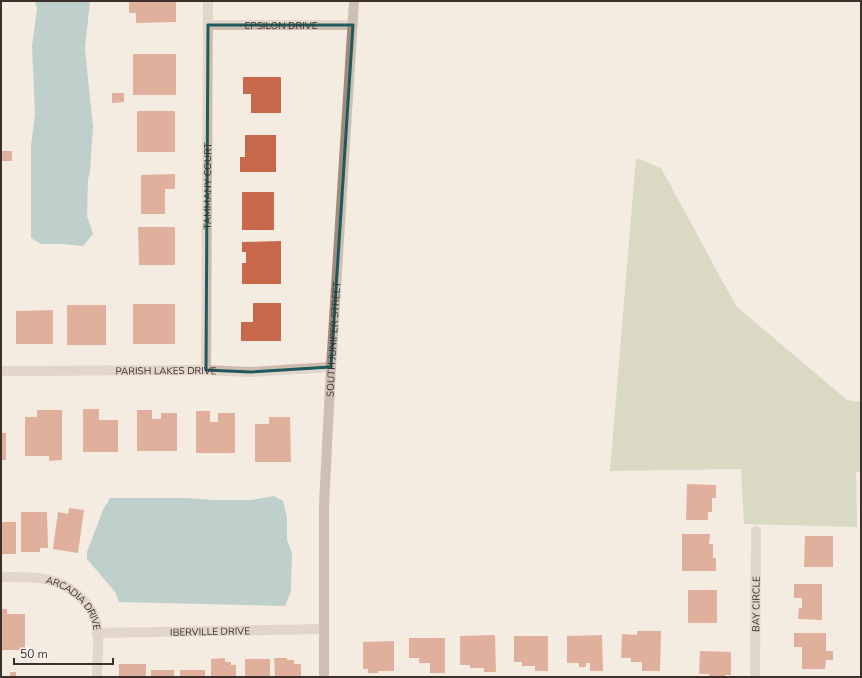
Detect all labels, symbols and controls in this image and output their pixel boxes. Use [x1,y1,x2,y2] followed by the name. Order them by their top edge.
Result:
[244,19,318,33] street label: EPSILON DRIVE
[201,142,215,230] street label: TAMMANY COURT
[323,281,344,397] street label: SOUTH JUNIPER STREET
[115,364,217,378] street label: PARISH LAKES DRIVE
[44,573,103,632] street label: ARCADIA DRIVE
[749,576,764,632] street label: BAY CIRCLE
[170,624,250,640] street label: IBERVILLE DRIVE
[14,640,113,666] scale bar
[20,646,48,662] text: 50 m

